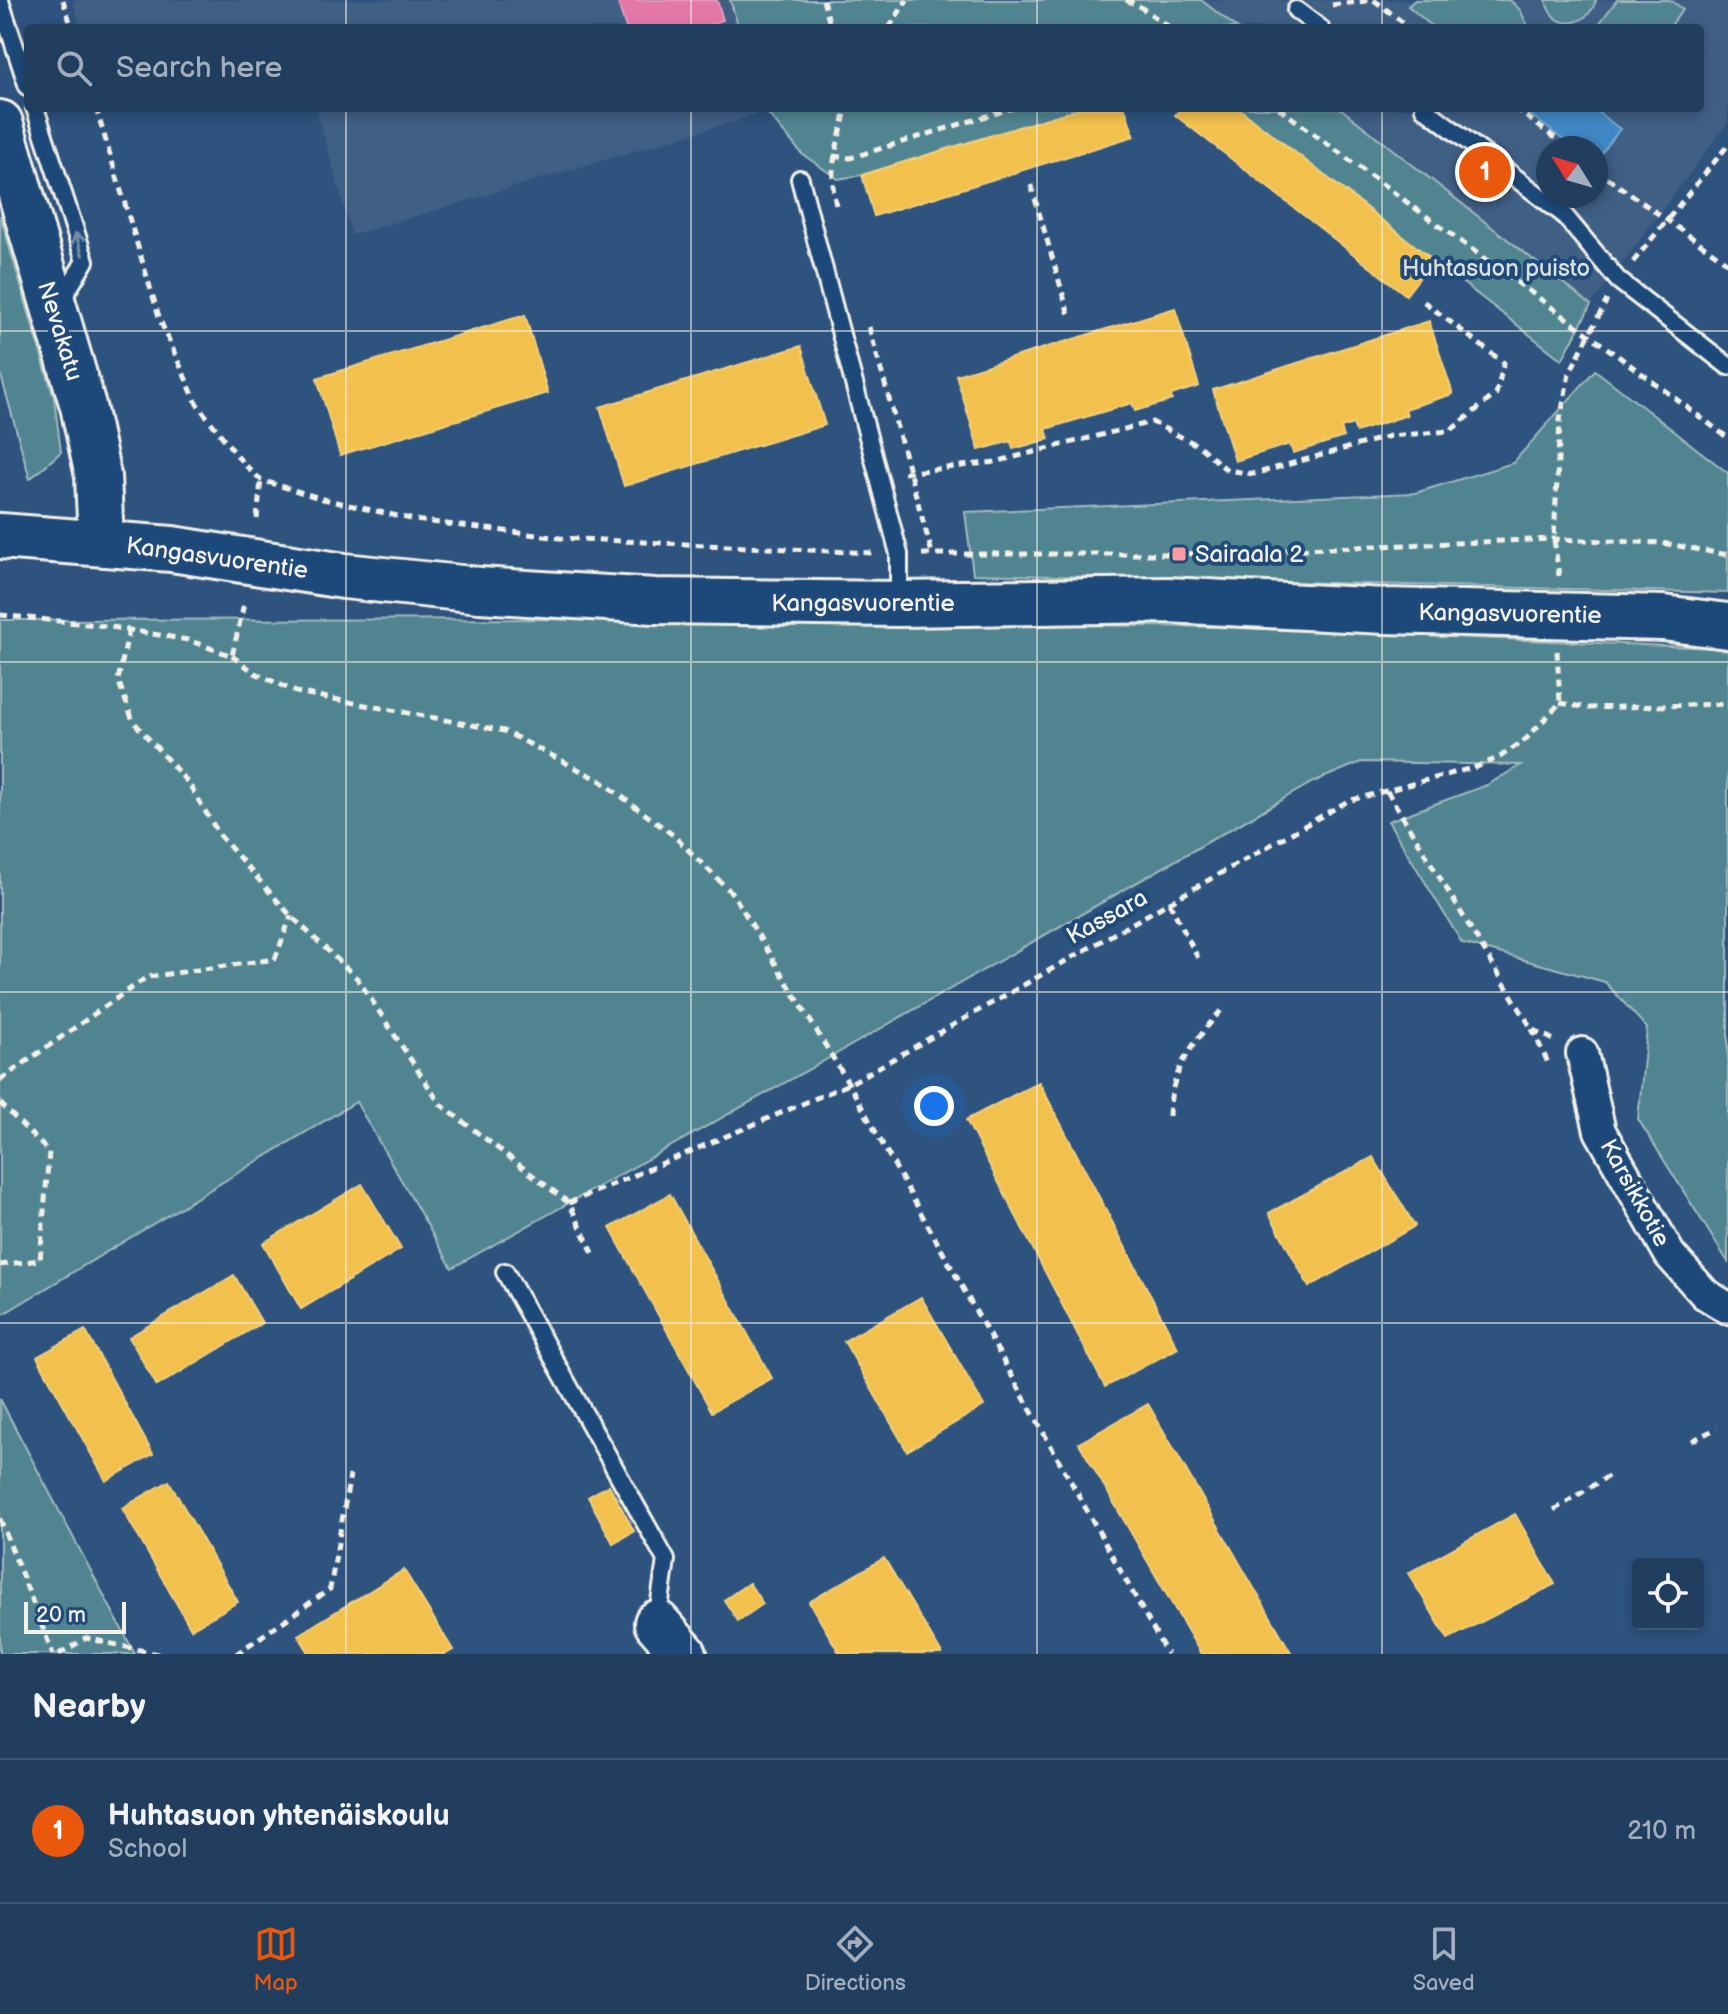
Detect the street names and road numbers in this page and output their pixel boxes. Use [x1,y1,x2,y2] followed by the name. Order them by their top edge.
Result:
[31,278,89,384] street label: Nevakatu
[124,531,310,585] street label: Kangasvuorentie
[771,589,955,618] street label: Kangasvuorentie
[1418,598,1602,630] street label: Kangasvuorentie
[1062,883,1152,951] street label: Kassara
[1594,1134,1676,1252] street label: Karsikkotie

